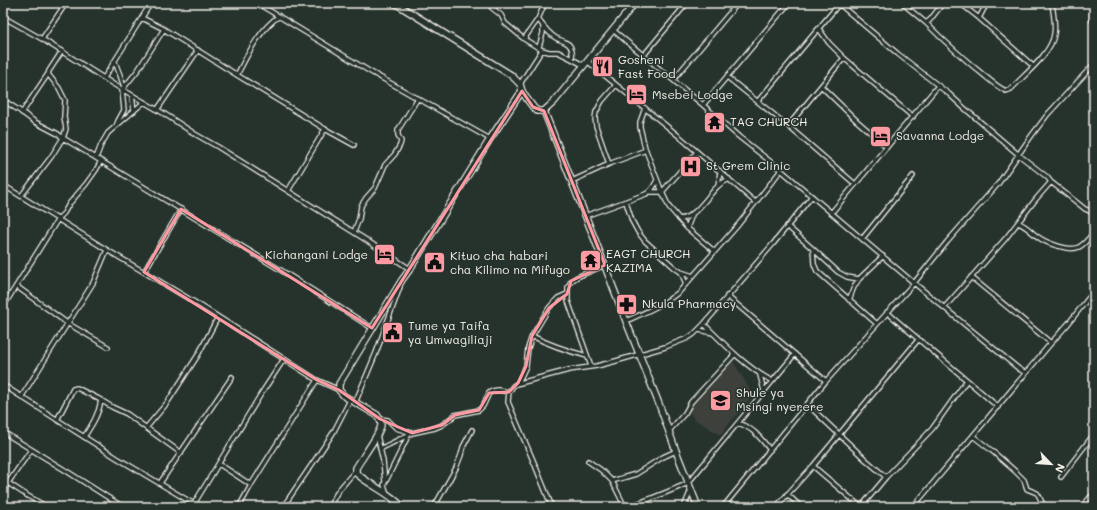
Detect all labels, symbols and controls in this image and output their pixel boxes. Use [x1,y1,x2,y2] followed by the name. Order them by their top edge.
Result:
[618,51,676,81] place label: Gosheni Fast Food
[589,54,615,80] restaurant icon: Gosheni Fast Food
[624,82,650,108] hotel icon: Msebei Lodge
[652,86,733,102] place label: Msebei Lodge
[702,109,728,135] temple icon: TAG CHURCH
[730,113,808,129] place label: TAG CHURCH
[868,123,894,149] hotel icon: Savanna Lodge
[896,127,984,143] place label: Savanna Lodge
[677,153,703,179] hospital icon: St Grem Clinic
[706,157,790,173] place label: St Grem Clinic
[371,242,397,268] hotel icon: Kichangani Lodge
[606,245,691,275] place label: EAGT CHURCH KAZIMA
[265,246,368,262] place label: Kichangani Lodge
[450,247,570,277] place label: Kituo cha habari cha Kilimo na Mifugo
[577,248,603,274] temple icon: EAGT CHURCH KAZIMA
[422,250,448,276] public building icon: Kituo cha habari cha Kilimo na Mifugo
[614,291,640,317] pharmacy icon: Nkula Pharmacy
[642,295,736,311] place label: Nkula Pharmacy
[408,317,492,347] place label: Tume ya Taifa ya Umwagiliaji
[380,320,406,346] public building icon: Tume ya Taifa ya Umwagiliaji
[736,384,823,414] place label: Shule ya Msingi nyerere
[708,387,734,413] school or university icon: Shule ya Msingi nyerere
[1031,444,1071,484] north arrow
[1052,461,1069,475] text: N

